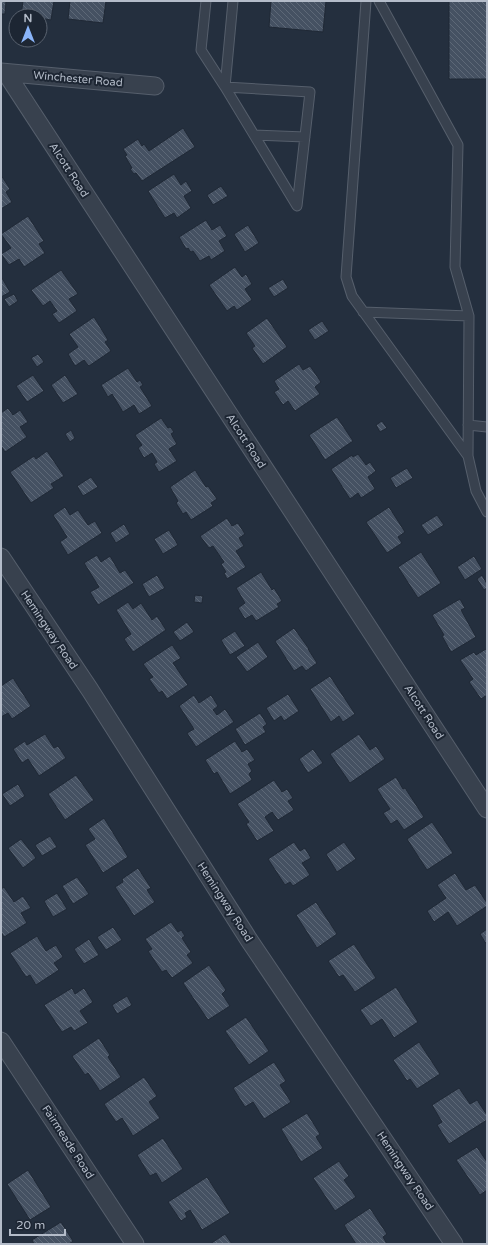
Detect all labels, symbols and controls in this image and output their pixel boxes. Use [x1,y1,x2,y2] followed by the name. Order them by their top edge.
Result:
[8,8,48,48] north arrow
[24,12,32,25] text: N
[33,69,123,89] street label: Winchester Road
[47,140,91,200] street label: Alcott Road
[224,411,268,471] street label: Alcott Road
[18,588,80,672] street label: Hemingway Road
[402,682,446,742] street label: Alcott Road
[194,860,256,944] street label: Hemingway Road
[39,1103,97,1181] street label: Fairmeade Road
[374,1129,436,1213] street label: Hemingway Road
[10,1211,65,1237] scale bar
[16,1218,45,1232] text: 20 m

